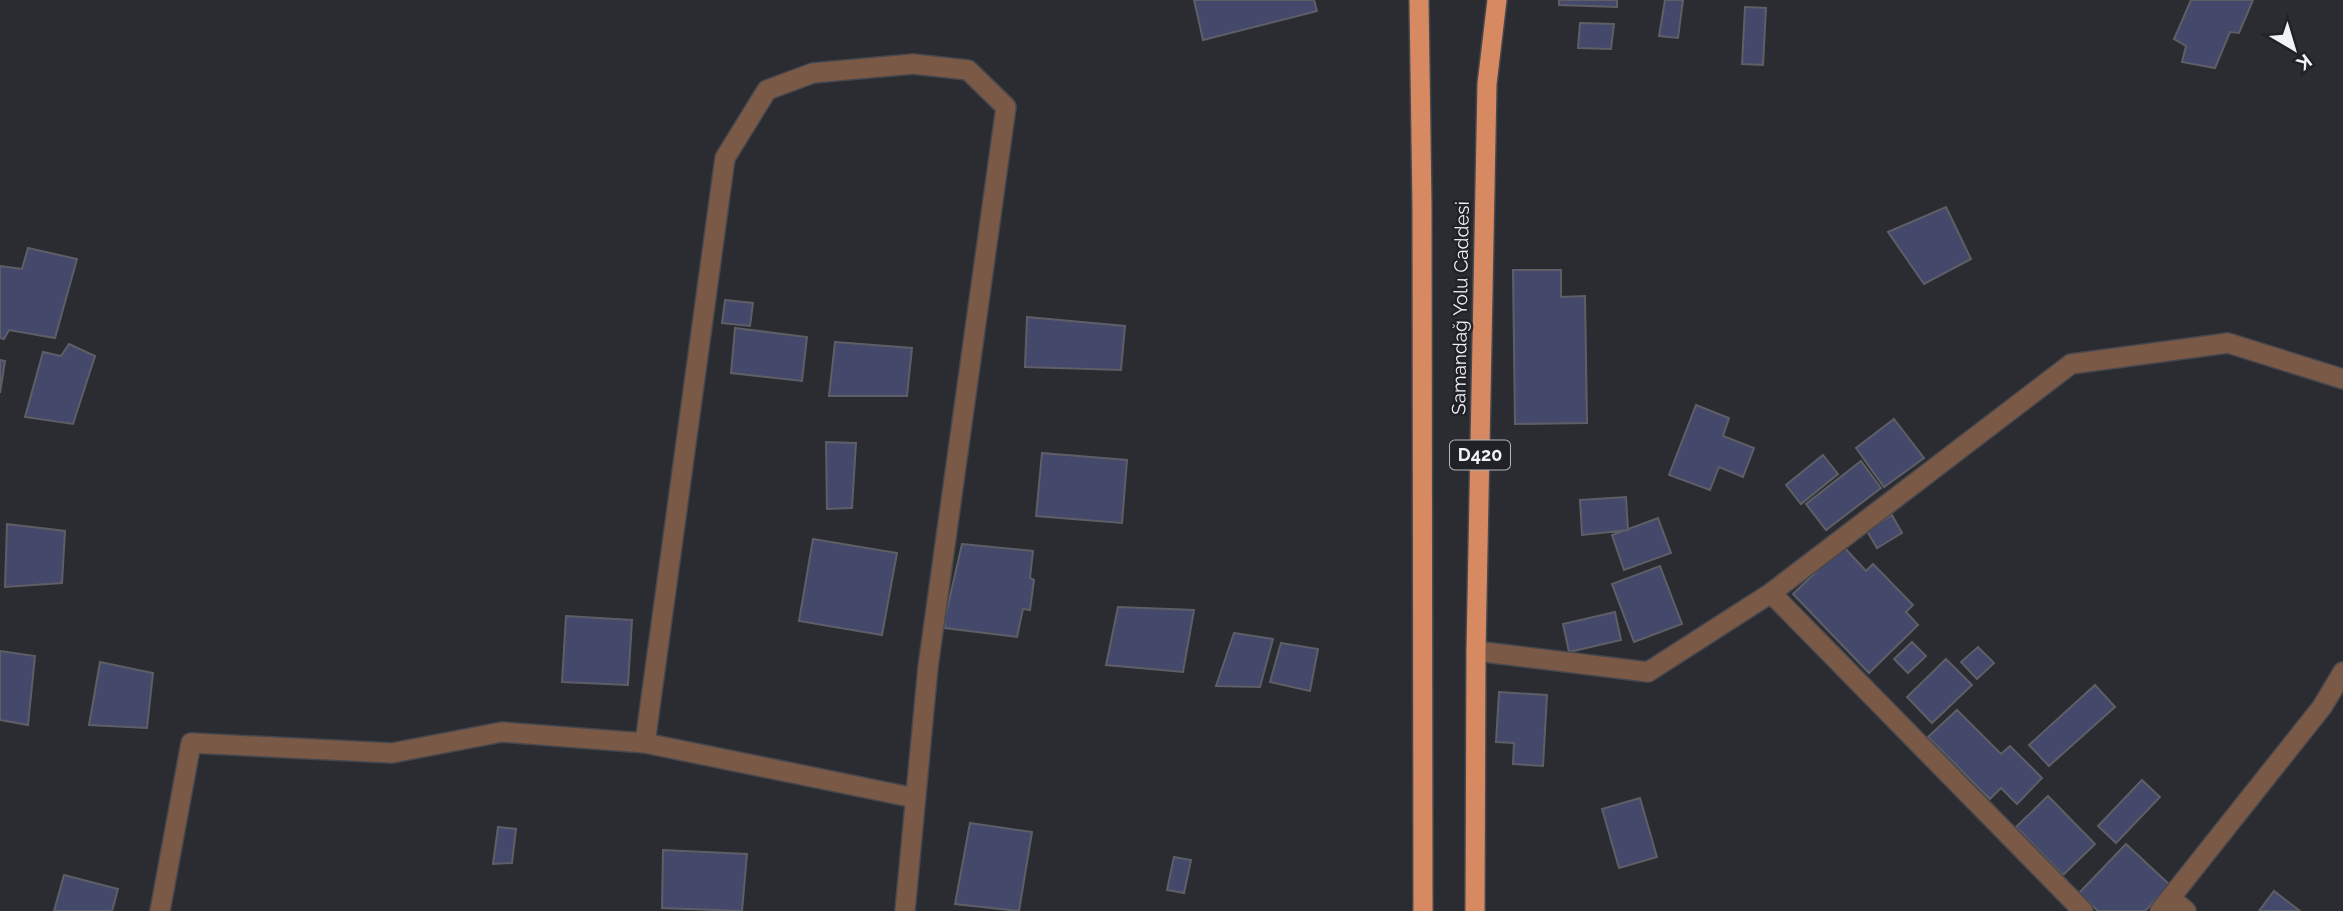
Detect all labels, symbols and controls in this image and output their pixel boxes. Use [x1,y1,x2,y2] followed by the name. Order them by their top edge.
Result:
[2259,14,2329,84] north arrow
[2292,50,2316,75] text: K
[1447,201,1473,415] street label: Samandağ Yolu Caddesi
[1450,440,1510,470] road number: D420

